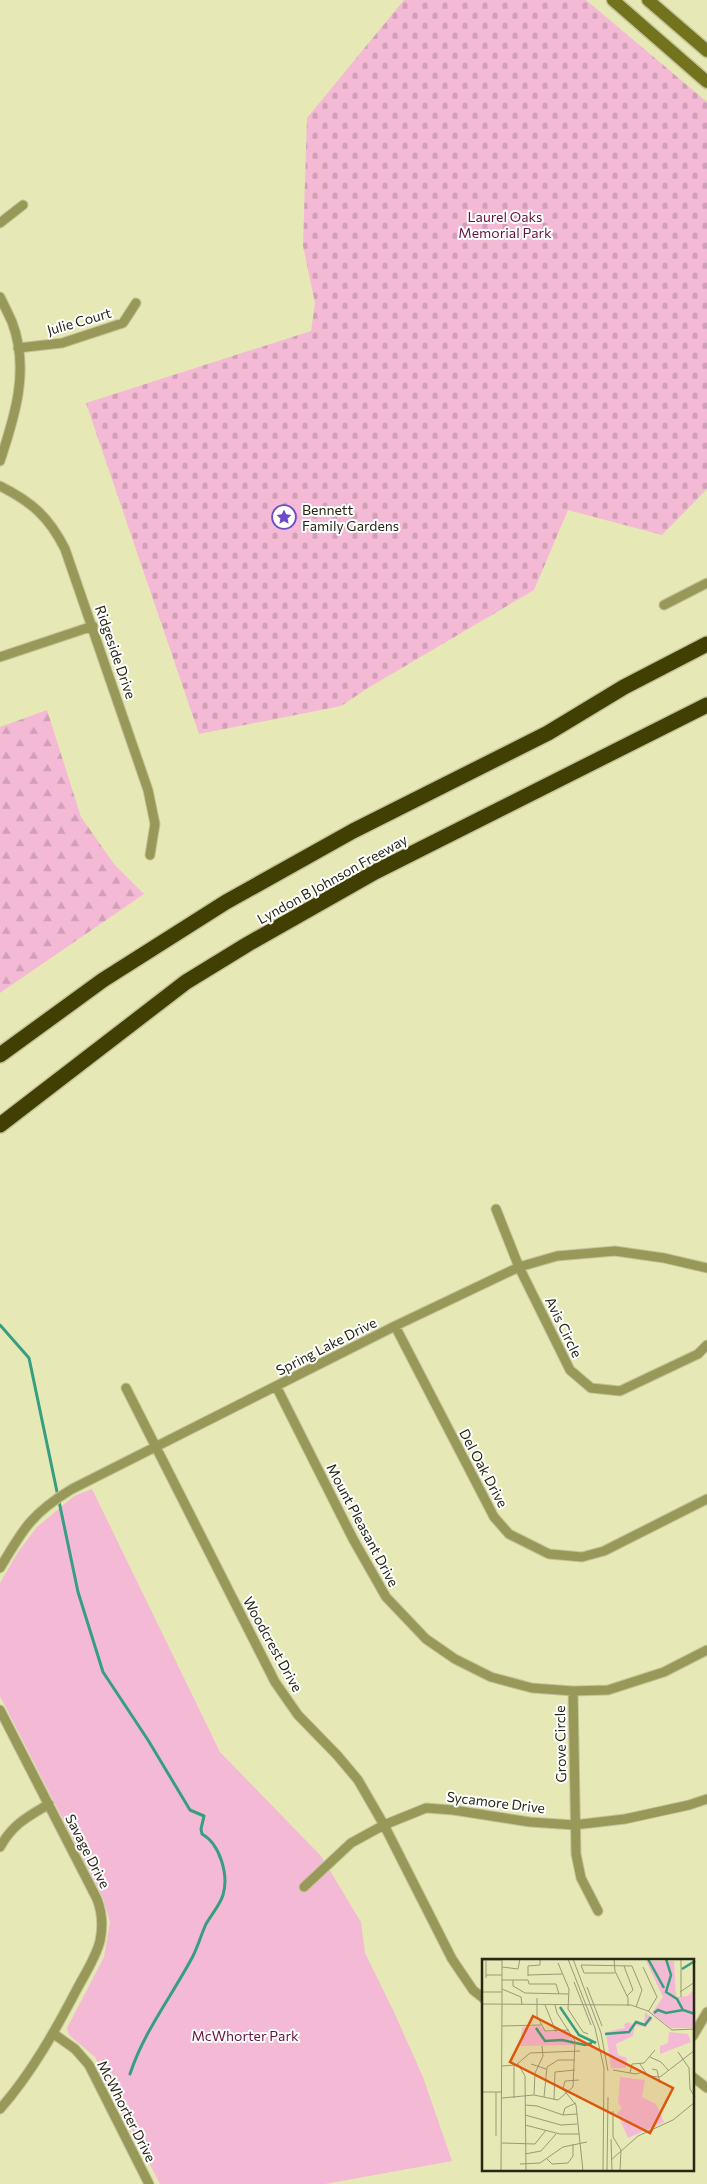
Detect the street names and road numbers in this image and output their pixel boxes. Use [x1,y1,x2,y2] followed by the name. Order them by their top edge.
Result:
[45,304,113,338] street label: Julie Court
[92,603,140,701] street label: Ridgeside Drive
[254,831,410,927] street label: Lyndon B Johnson Freeway
[542,1294,586,1360] street label: Avis Circle
[273,1313,379,1379] street label: Spring Lake Drive
[456,1426,512,1510] street label: Del Oak Drive
[323,1461,403,1589] street label: Mount Pleasant Drive
[240,1593,306,1695] street label: Woodcrest Drive
[551,1705,569,1783] street label: Grove Circle
[446,1788,546,1816] street label: Sycamore Drive
[62,1811,114,1891] street label: Savage Drive
[94,2057,160,2165] street label: McWhorter Drive

